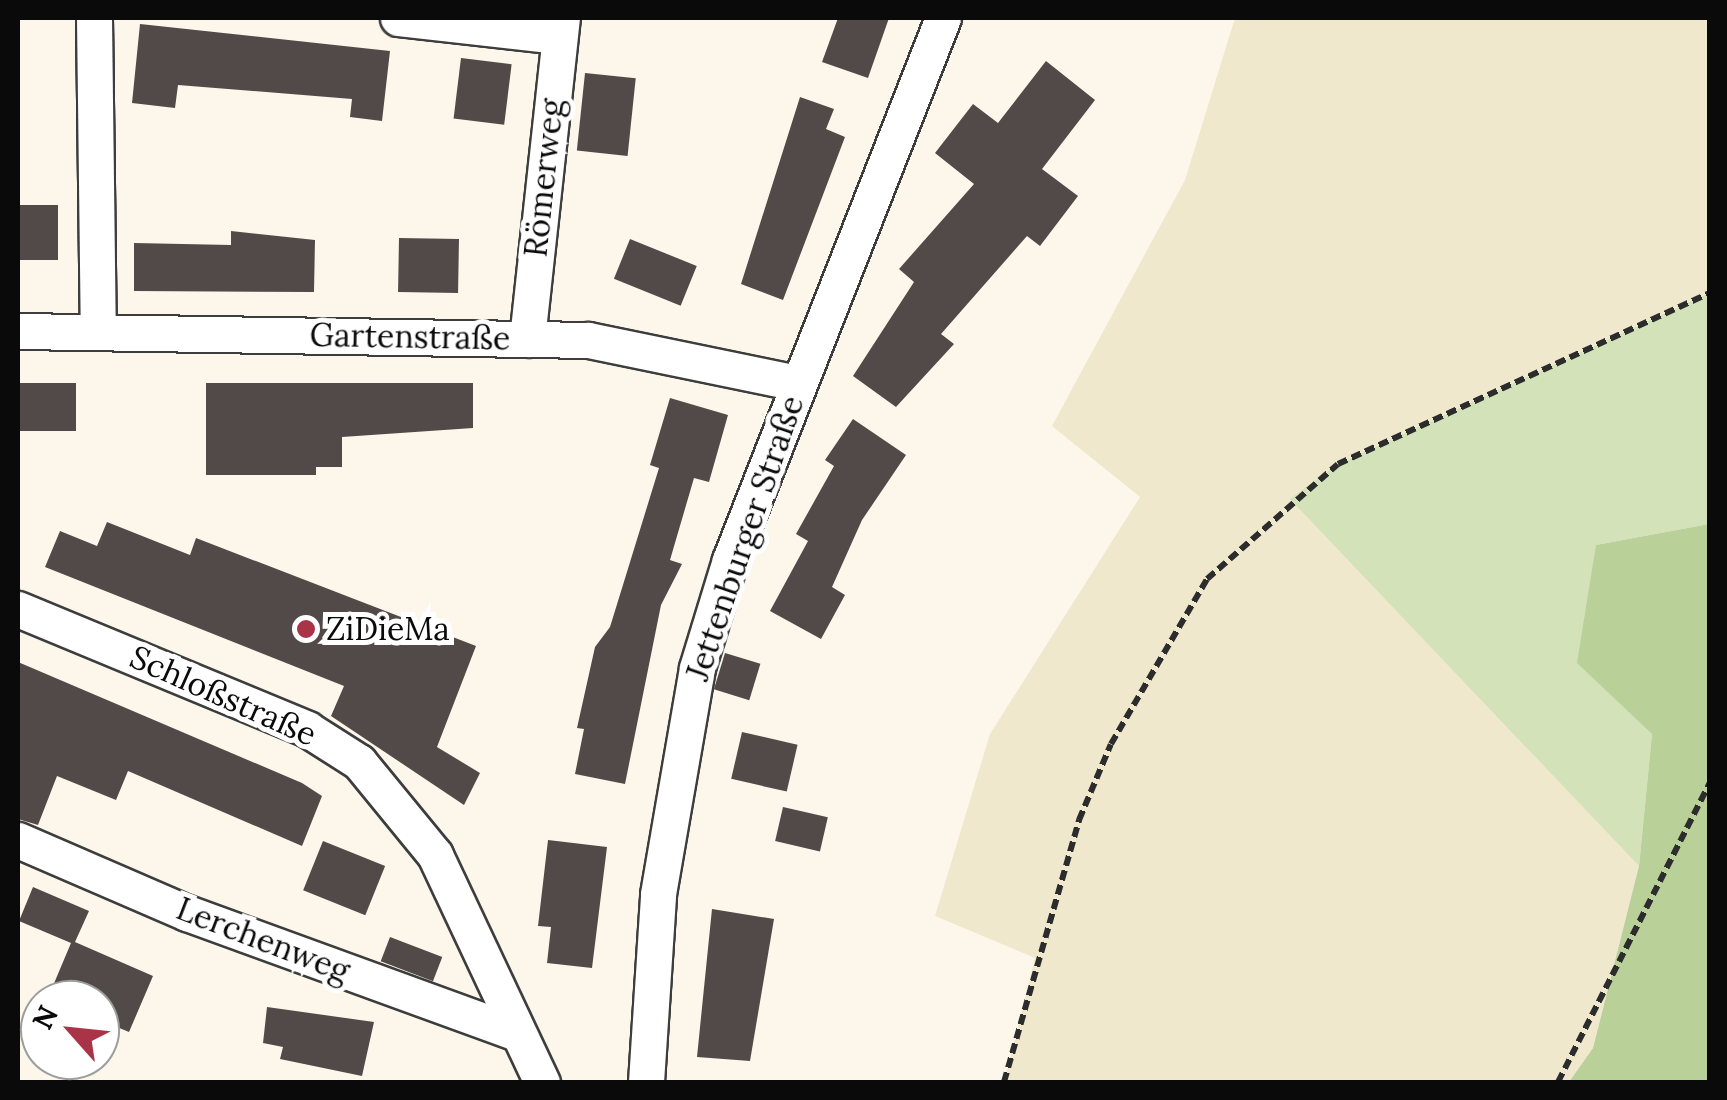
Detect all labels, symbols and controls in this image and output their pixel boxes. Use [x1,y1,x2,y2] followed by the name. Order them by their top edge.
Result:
[517,97,571,259] street label: Römerweg
[309,316,511,358] street label: Gartenstraße
[678,391,812,685] street label: Jettenburger Straße
[326,610,450,648] place label: ZiDieMa
[295,618,317,640] marker: ZiDieMa
[124,638,322,754] street label: Schloßstraße
[171,889,355,991] street label: Lerchenweg
[20,980,120,1080] north arrow
[24,999,66,1035] text: N

